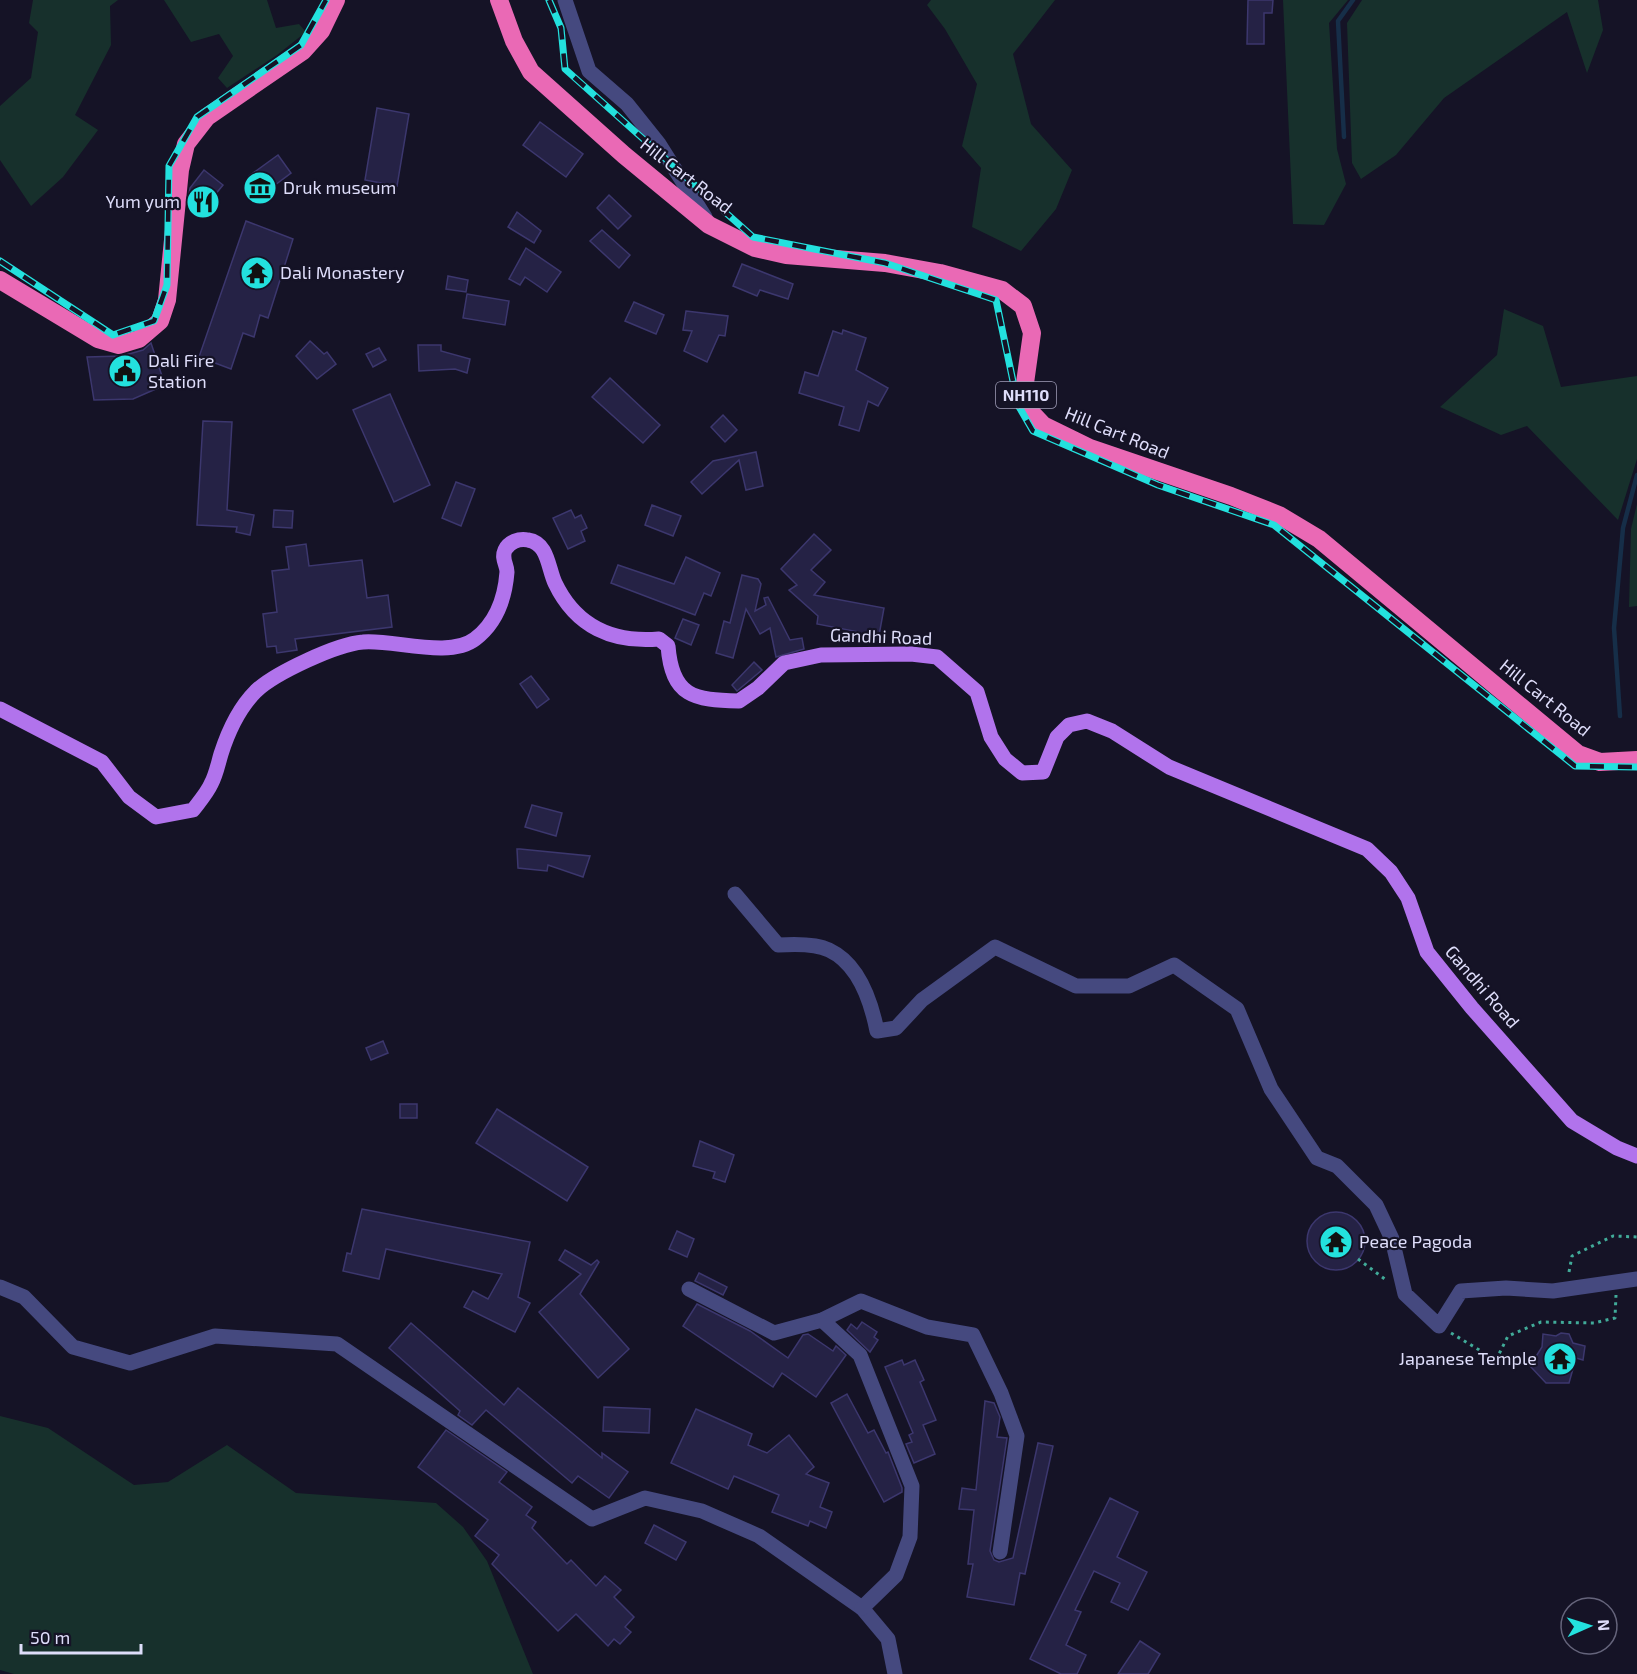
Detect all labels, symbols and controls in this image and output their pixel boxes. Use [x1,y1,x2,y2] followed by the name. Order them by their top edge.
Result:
[636,133,737,218] street label: Hill Cart Road
[242,170,278,206] museum icon: Druk museum
[283,176,396,198] place label: Druk museum
[185,184,221,220] restaurant icon: Yum yum
[106,190,180,212] place label: Yum yum
[239,255,275,291] temple icon: Dali Monastery
[280,261,405,283] place label: Dali Monastery
[148,349,214,392] place label: Dali Fire Station
[107,353,143,389] public building icon: Dali Fire Station
[996,382,1056,408] road number: NH110
[1062,401,1173,463] street label: Hill Cart Road
[830,623,933,649] street label: Gandhi Road
[1496,654,1595,741] street label: Hill Cart Road
[1441,941,1525,1032] street label: Gandhi Road
[1318,1224,1354,1260] temple icon: Peace Pagoda
[1359,1230,1472,1252] place label: Peace Pagoda
[1542,1341,1578,1377] temple icon: Japanese Temple
[1399,1347,1537,1369] place label: Japanese Temple
[1559,1596,1619,1656] north arrow
[21,1617,141,1655] scale bar
[1595,1619,1614,1631] text: N
[30,1626,70,1648] text: 50 m

